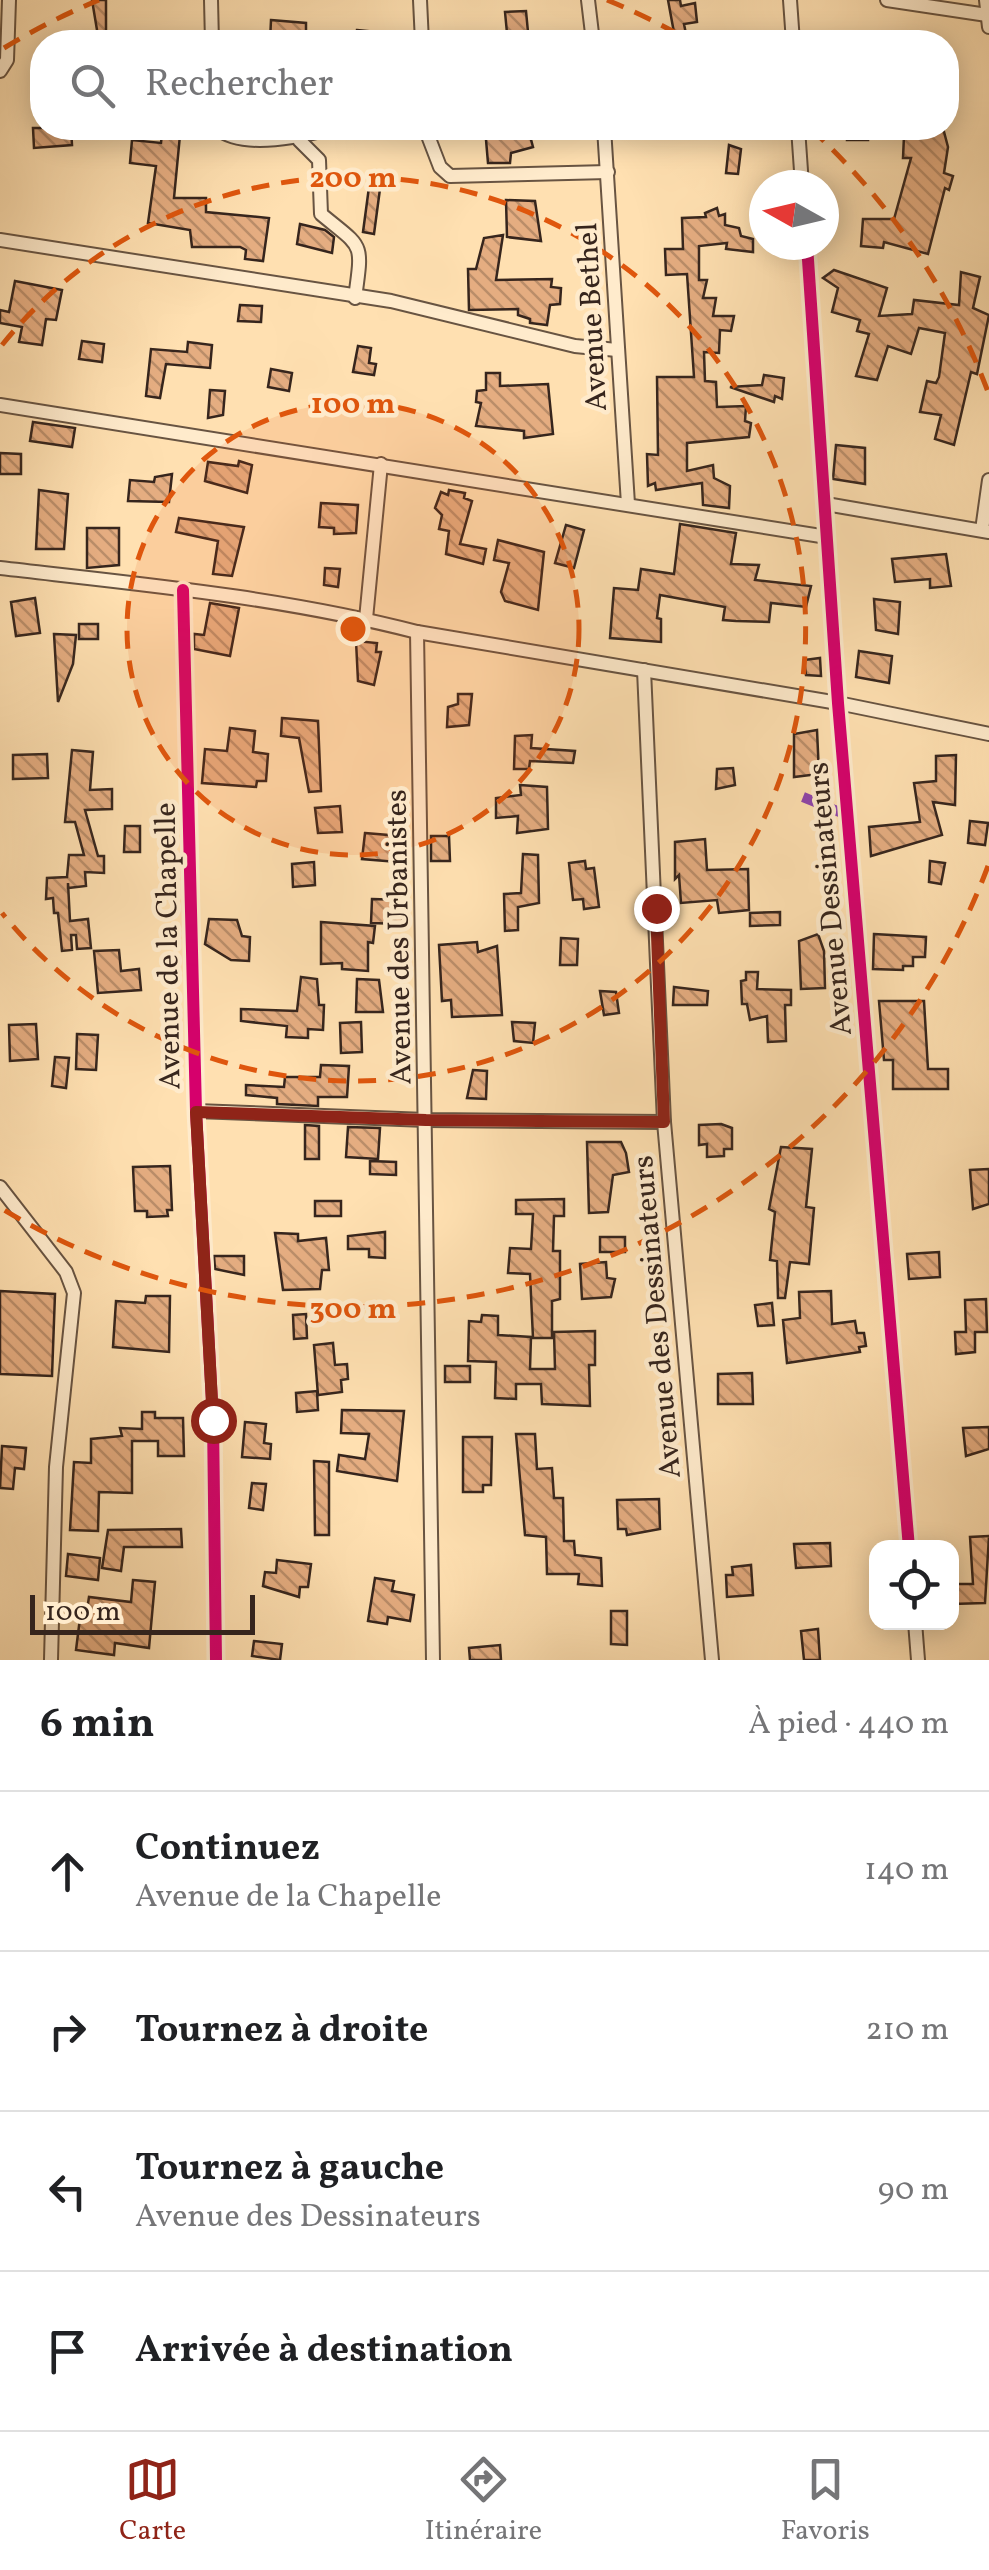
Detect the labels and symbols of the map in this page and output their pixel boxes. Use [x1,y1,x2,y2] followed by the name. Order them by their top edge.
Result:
[309,158,397,200] text: 200 m
[749,170,839,260] north arrow
[567,222,619,412] street label: Avenue Bethel
[311,384,395,426] text: 100 m
[335,611,371,647] centre of rings
[798,760,864,1037] street label: Avenue Dessinateurs
[376,789,424,1085] street label: Avenue des Urbanistes
[145,802,193,1090] street label: Avenue de la Chapelle
[634,886,680,932] route end
[623,1154,693,1480] street label: Avenue des Dessinateurs
[309,1289,397,1331] text: 300 m
[191,1398,237,1444] route start
[30,1590,255,1634] scale bar

